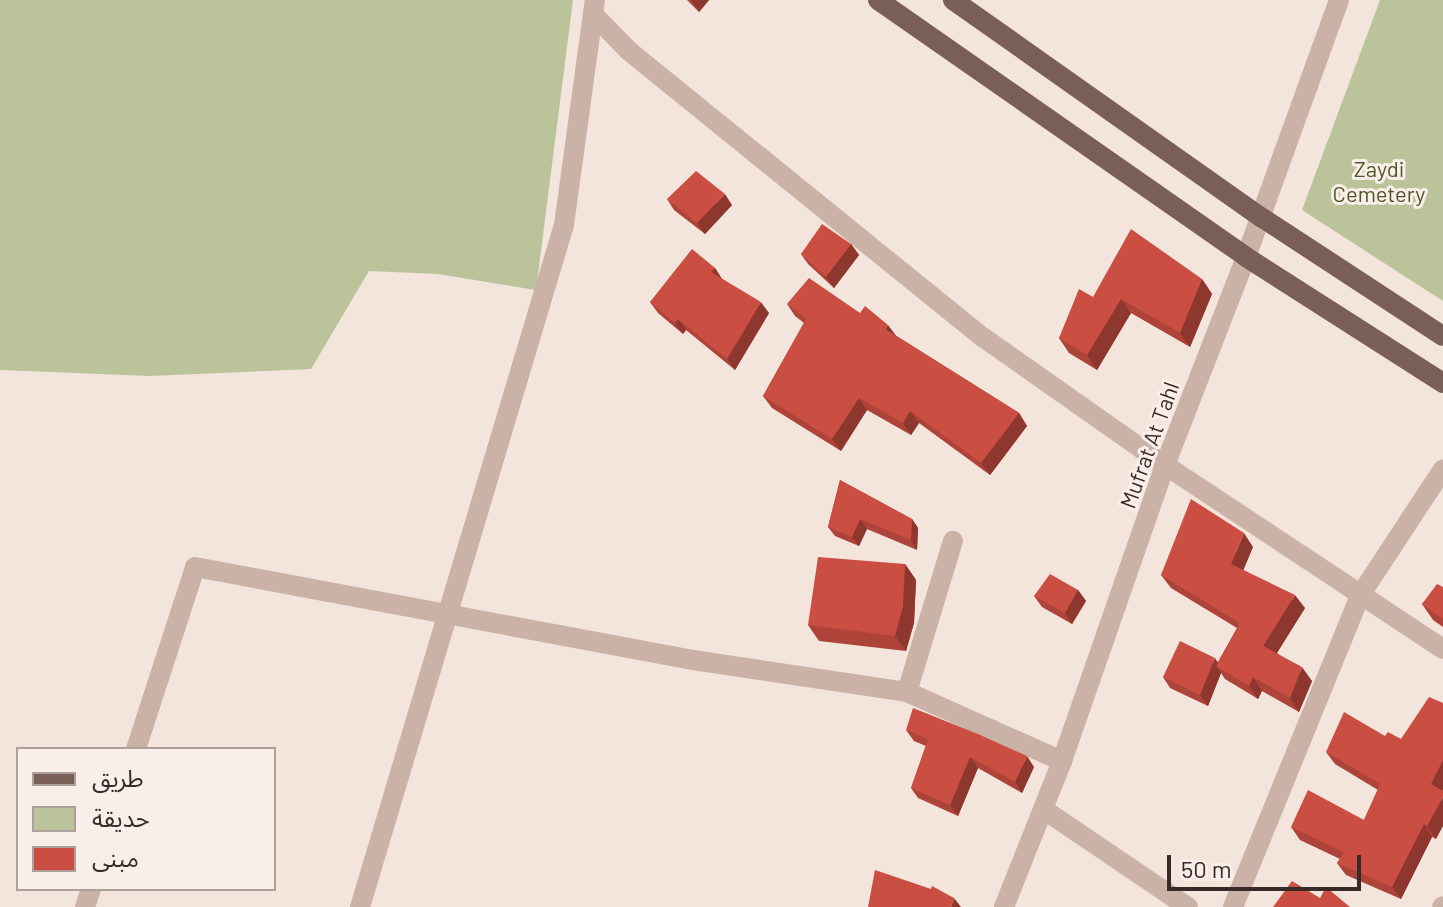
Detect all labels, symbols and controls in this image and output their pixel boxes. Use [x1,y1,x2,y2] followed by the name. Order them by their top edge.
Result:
[1333,155,1425,206] park label: Zaydi Cemetery
[1114,378,1184,512] street label: Mufrat At Tahl
[16,747,276,891] legend
[92,763,144,792] text: طريق
[92,803,150,832] text: حديقة
[1171,839,1365,889] scale bar
[92,843,139,872] text: مبنى
[1181,854,1232,883] text: 50 m

